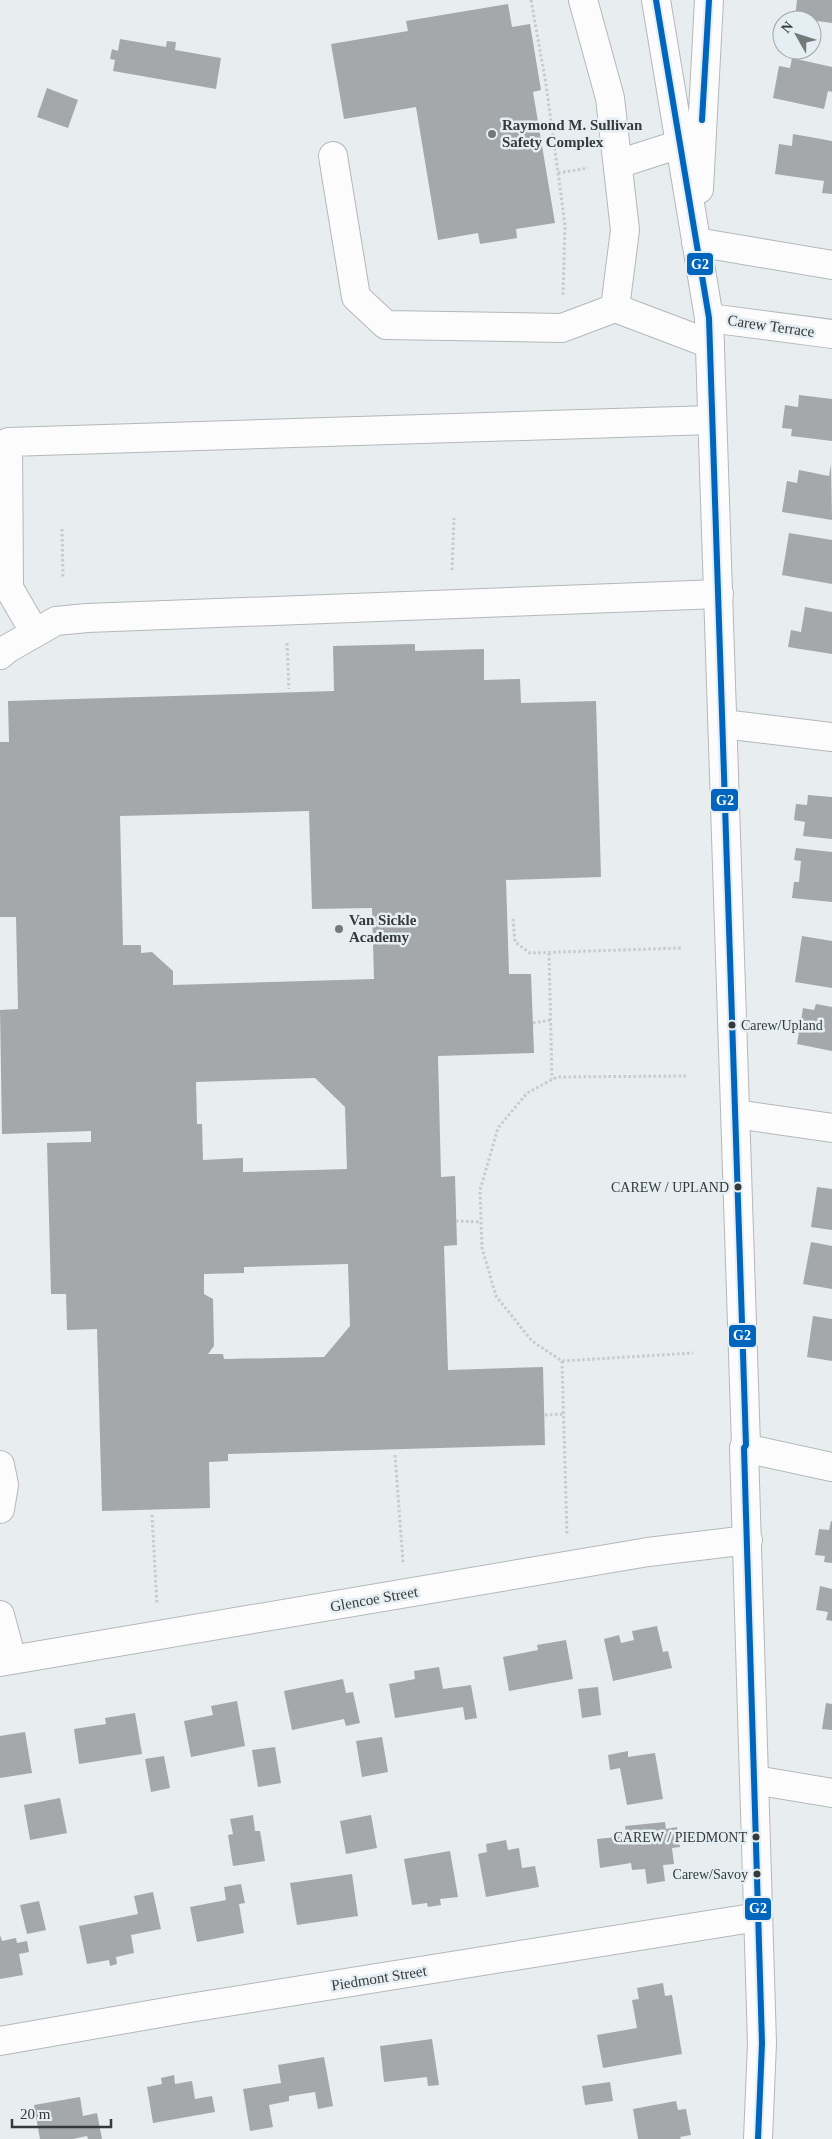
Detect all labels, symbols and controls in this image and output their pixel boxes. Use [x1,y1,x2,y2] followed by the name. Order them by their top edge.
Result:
[772,10,822,60] north arrow
[778,18,796,36] text: N
[502,117,643,150] place label: Raymond M. Sullivan Safety Complex
[486,128,498,140] marker: Raymond M. Sullivan Safety Complex
[686,252,714,276] line badge: G2
[691,257,709,272] text: G2
[727,312,816,340] street label: Carew Terrace
[710,788,739,812] line badge: G2
[716,793,734,808] text: G2
[349,912,417,945] place label: Van Sickle Academy
[333,923,345,935] marker: Van Sickle Academy
[741,1018,823,1033] place label: Carew/Upland
[727,1020,737,1030] marker: Carew/Upland
[611,1180,729,1195] place label: CAREW / UPLAND
[733,1182,743,1192] marker: CAREW / UPLAND
[728,1324,757,1348] line badge: G2
[733,1328,751,1343] text: G2
[329,1583,420,1615] street label: Glencoe Street
[613,1830,747,1845] place label: CAREW / PIEDMONT
[751,1832,761,1842] marker: CAREW / PIEDMONT
[673,1867,748,1882] place label: Carew/Savoy
[752,1869,762,1879] marker: Carew/Savoy
[744,1897,772,1921] line badge: G2
[749,1901,767,1916] text: G2
[330,1962,429,1993] street label: Piedmont Street
[12,2096,111,2128] scale bar
[20,2106,51,2122] text: 20 m

